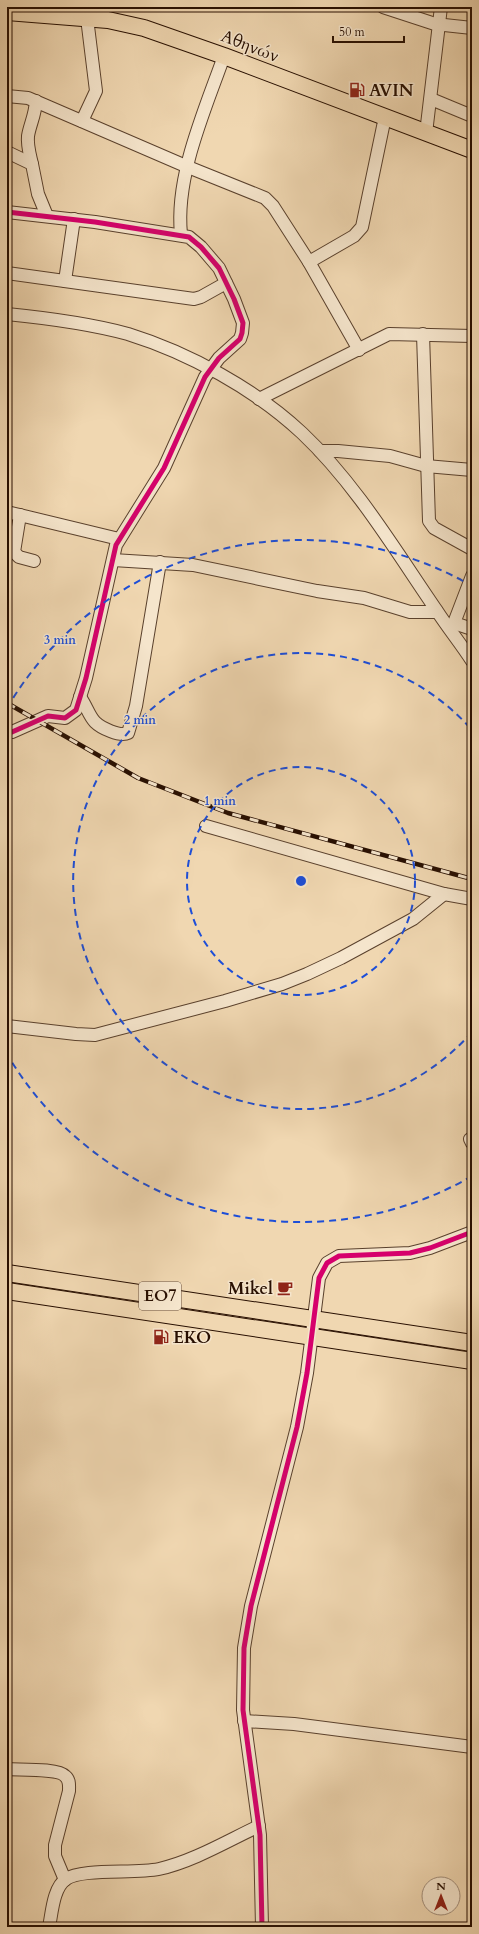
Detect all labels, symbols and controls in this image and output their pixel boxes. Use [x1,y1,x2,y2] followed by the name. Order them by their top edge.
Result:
[333,18,404,44] scale bar
[218,24,282,68] street label: Αθηνών
[339,24,366,40] text: 50 m
[369,79,414,102] place label: AVIN
[348,81,366,99] fuel station icon: AVIN
[44,632,76,648] text: 3 min
[124,712,156,728] text: 2 min
[204,793,236,809] text: 1 min
[294,874,308,888] centre of rings
[228,1277,273,1300] place label: Mikel
[276,1279,294,1297] cafe icon: Mikel
[139,1282,181,1310] road number: ΕΟ7
[173,1326,211,1349] place label: EKO
[152,1328,170,1346] fuel station icon: EKO
[421,1876,461,1916] north arrow
[436,1879,446,1894] text: N

